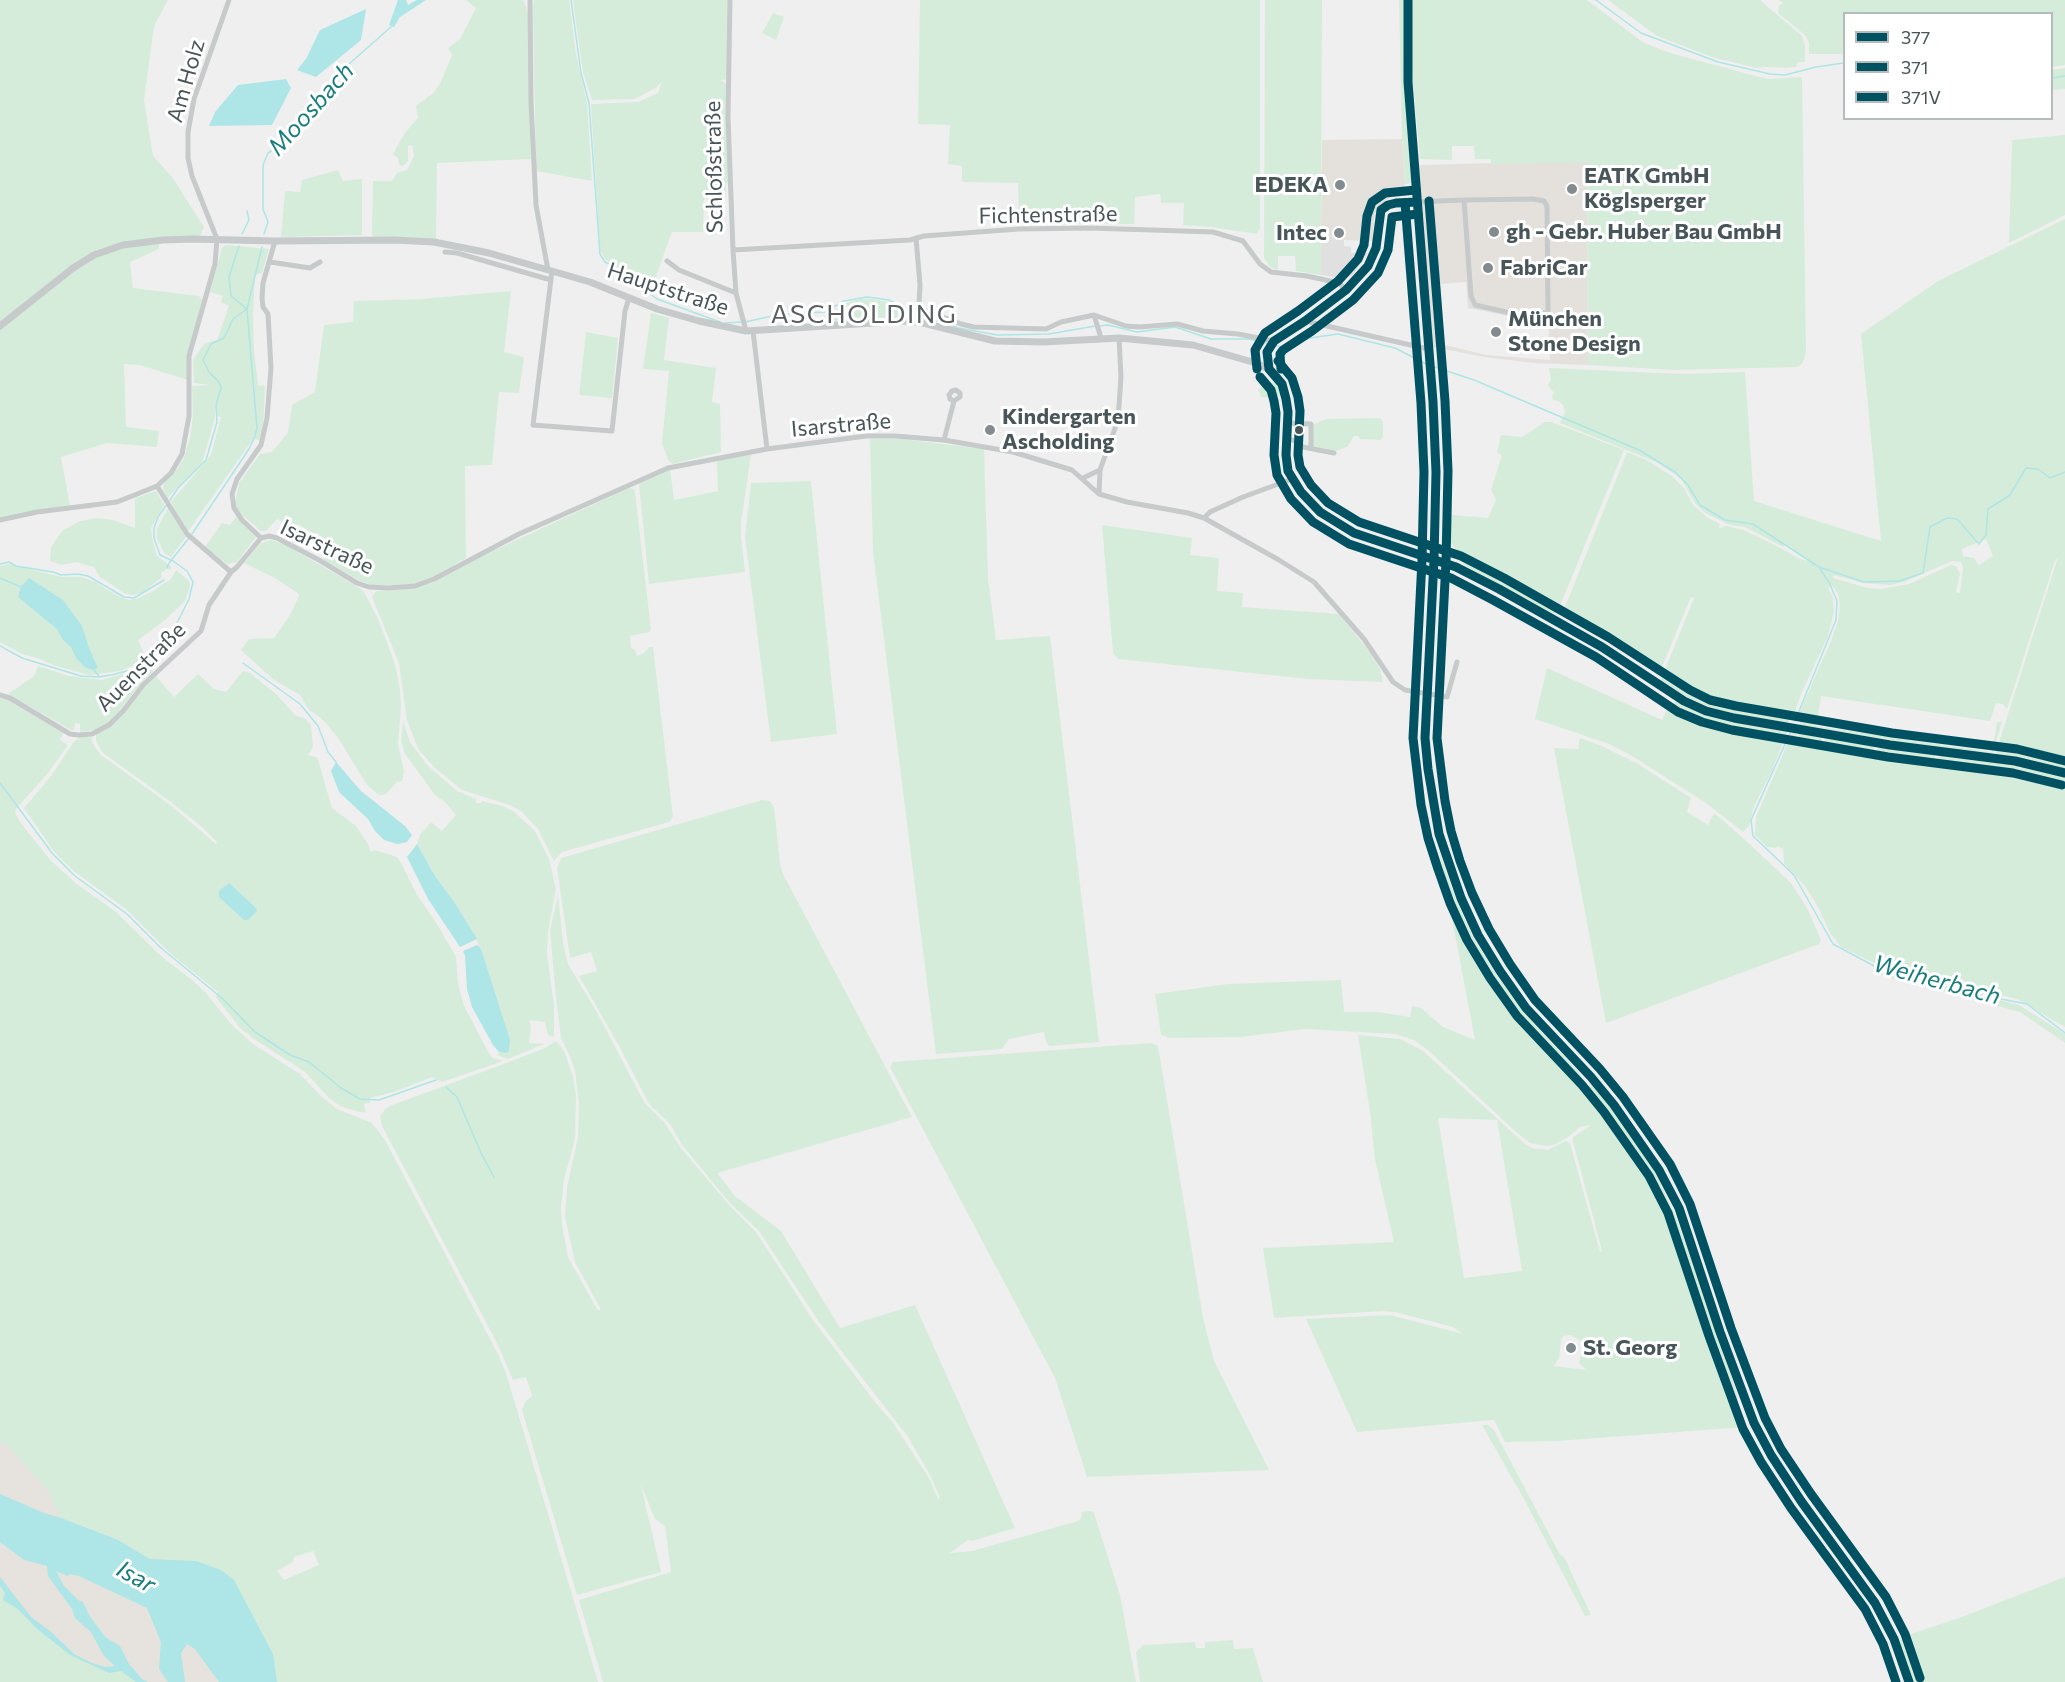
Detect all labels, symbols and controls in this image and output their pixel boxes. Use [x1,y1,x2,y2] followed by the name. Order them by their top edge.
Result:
[1843,12,2053,120] legend
[1901,26,1930,48] text: 377
[162,37,210,125] street label: Am Holz
[1901,56,1928,78] text: 371
[262,57,360,161] water label: Moosbach
[1901,86,1941,108] text: 371V
[700,101,728,233] street label: Schloßstraße
[1584,163,1710,214] place label: EATK GmbH Köglsperger
[1254,172,1328,198] place label: EDEKA
[1333,178,1347,192] marker: EDEKA
[1565,182,1579,196] marker: EATK GmbH Köglsperger
[978,201,1118,229] street label: Fichtenstraße
[1506,219,1782,245] place label: gh - Gebr. Huber Bau GmbH
[1276,220,1327,246] place label: Intec
[1487,225,1501,239] marker: gh - Gebr. Huber Bau GmbH
[1332,226,1346,240] marker: Intec
[1500,255,1588,281] place label: FabriCar
[604,257,732,321] street label: Hauptstraße
[1481,261,1495,275] marker: FabriCar
[771,298,957,330] district label: ASCHOLDING
[1508,306,1641,358] place label: München Stone Design
[1489,325,1503,339] marker: München Stone Design
[1002,404,1136,456] place label: Kindergarten Ascholding
[790,407,892,443] street label: Isarstraße
[983,423,997,437] marker: Kindergarten Ascholding
[1293,424,1305,436] unlabelled marker
[276,514,378,580] street label: Isarstraße
[91,617,191,717] street label: Auenstraße
[1870,949,2004,1011] water label: Weiherbach
[1583,1335,1677,1361] place label: St. Georg
[1564,1341,1578,1355] marker: St. Georg
[112,1555,160,1599] water label: Isar

